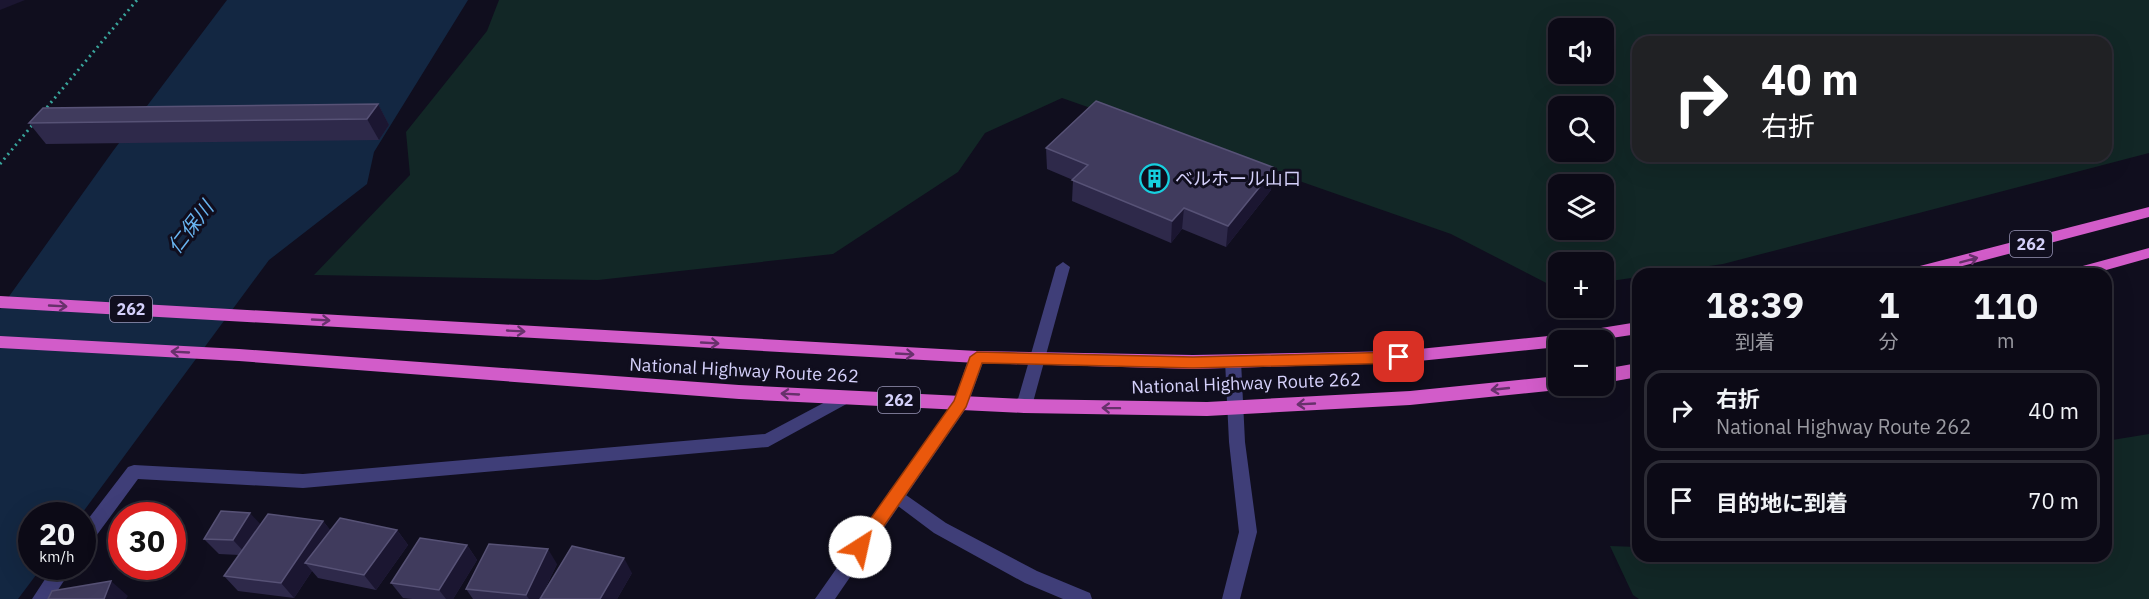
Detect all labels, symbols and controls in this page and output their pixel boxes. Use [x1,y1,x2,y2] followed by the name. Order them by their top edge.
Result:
[1548,18,1614,396] map controls
[1548,18,1614,84] button: sound
[1761,52,1859,107] text: 40 m
[1662,60,1740,138] icon: right
[1548,96,1614,162] button: search
[1761,108,1815,143] text: 右折
[1138,162,1170,194] building icon: ベルホール山口
[1175,167,1301,190] place label: ベルホール山口
[1548,174,1614,240] button: layers
[161,193,220,259] water label: 仁保川
[2010,231,2052,257] road number: 262
[1548,252,1614,318] button: +
[1959,254,1978,265] one-way arrow
[1706,281,1804,328] text: 18:39
[1878,281,1900,328] text: 1
[1973,282,2038,329] text: 110
[110,296,152,322] road number: 262
[48,300,68,311] one-way arrow
[311,315,330,326] one-way arrow
[505,326,525,337] one-way arrow
[1997,327,2014,354] text: m
[1735,328,1775,355] text: 到着
[1879,328,1899,355] text: 分
[1548,330,1614,396] button: −
[1373,331,1424,382] pin
[700,338,720,349] one-way arrow
[1382,340,1415,373] icon: arrive
[171,346,191,357] one-way arrow
[895,348,915,359] one-way arrow
[629,353,859,387] street label: National Highway Route 262
[1131,367,1361,399] street label: National Highway Route 262
[1491,384,1511,395] one-way arrow
[1716,384,1760,413] text: 右折
[878,387,920,413] road number: 262
[781,389,801,400] one-way arrow
[1665,394,1698,427] icon: right
[2028,396,2079,425] text: 40 m
[1296,398,1316,409] one-way arrow
[1102,402,1122,414] one-way arrow
[1716,413,1971,440] text: National Highway Route 262
[1665,484,1698,517] icon: arrive
[2028,486,2079,515] text: 70 m
[1716,488,1848,517] text: 目的地に到着
[108,502,186,580] speed limit sign: 30
[39,514,75,553] text: 20
[828,515,892,579] position arrow
[39,547,75,566] text: km/h

